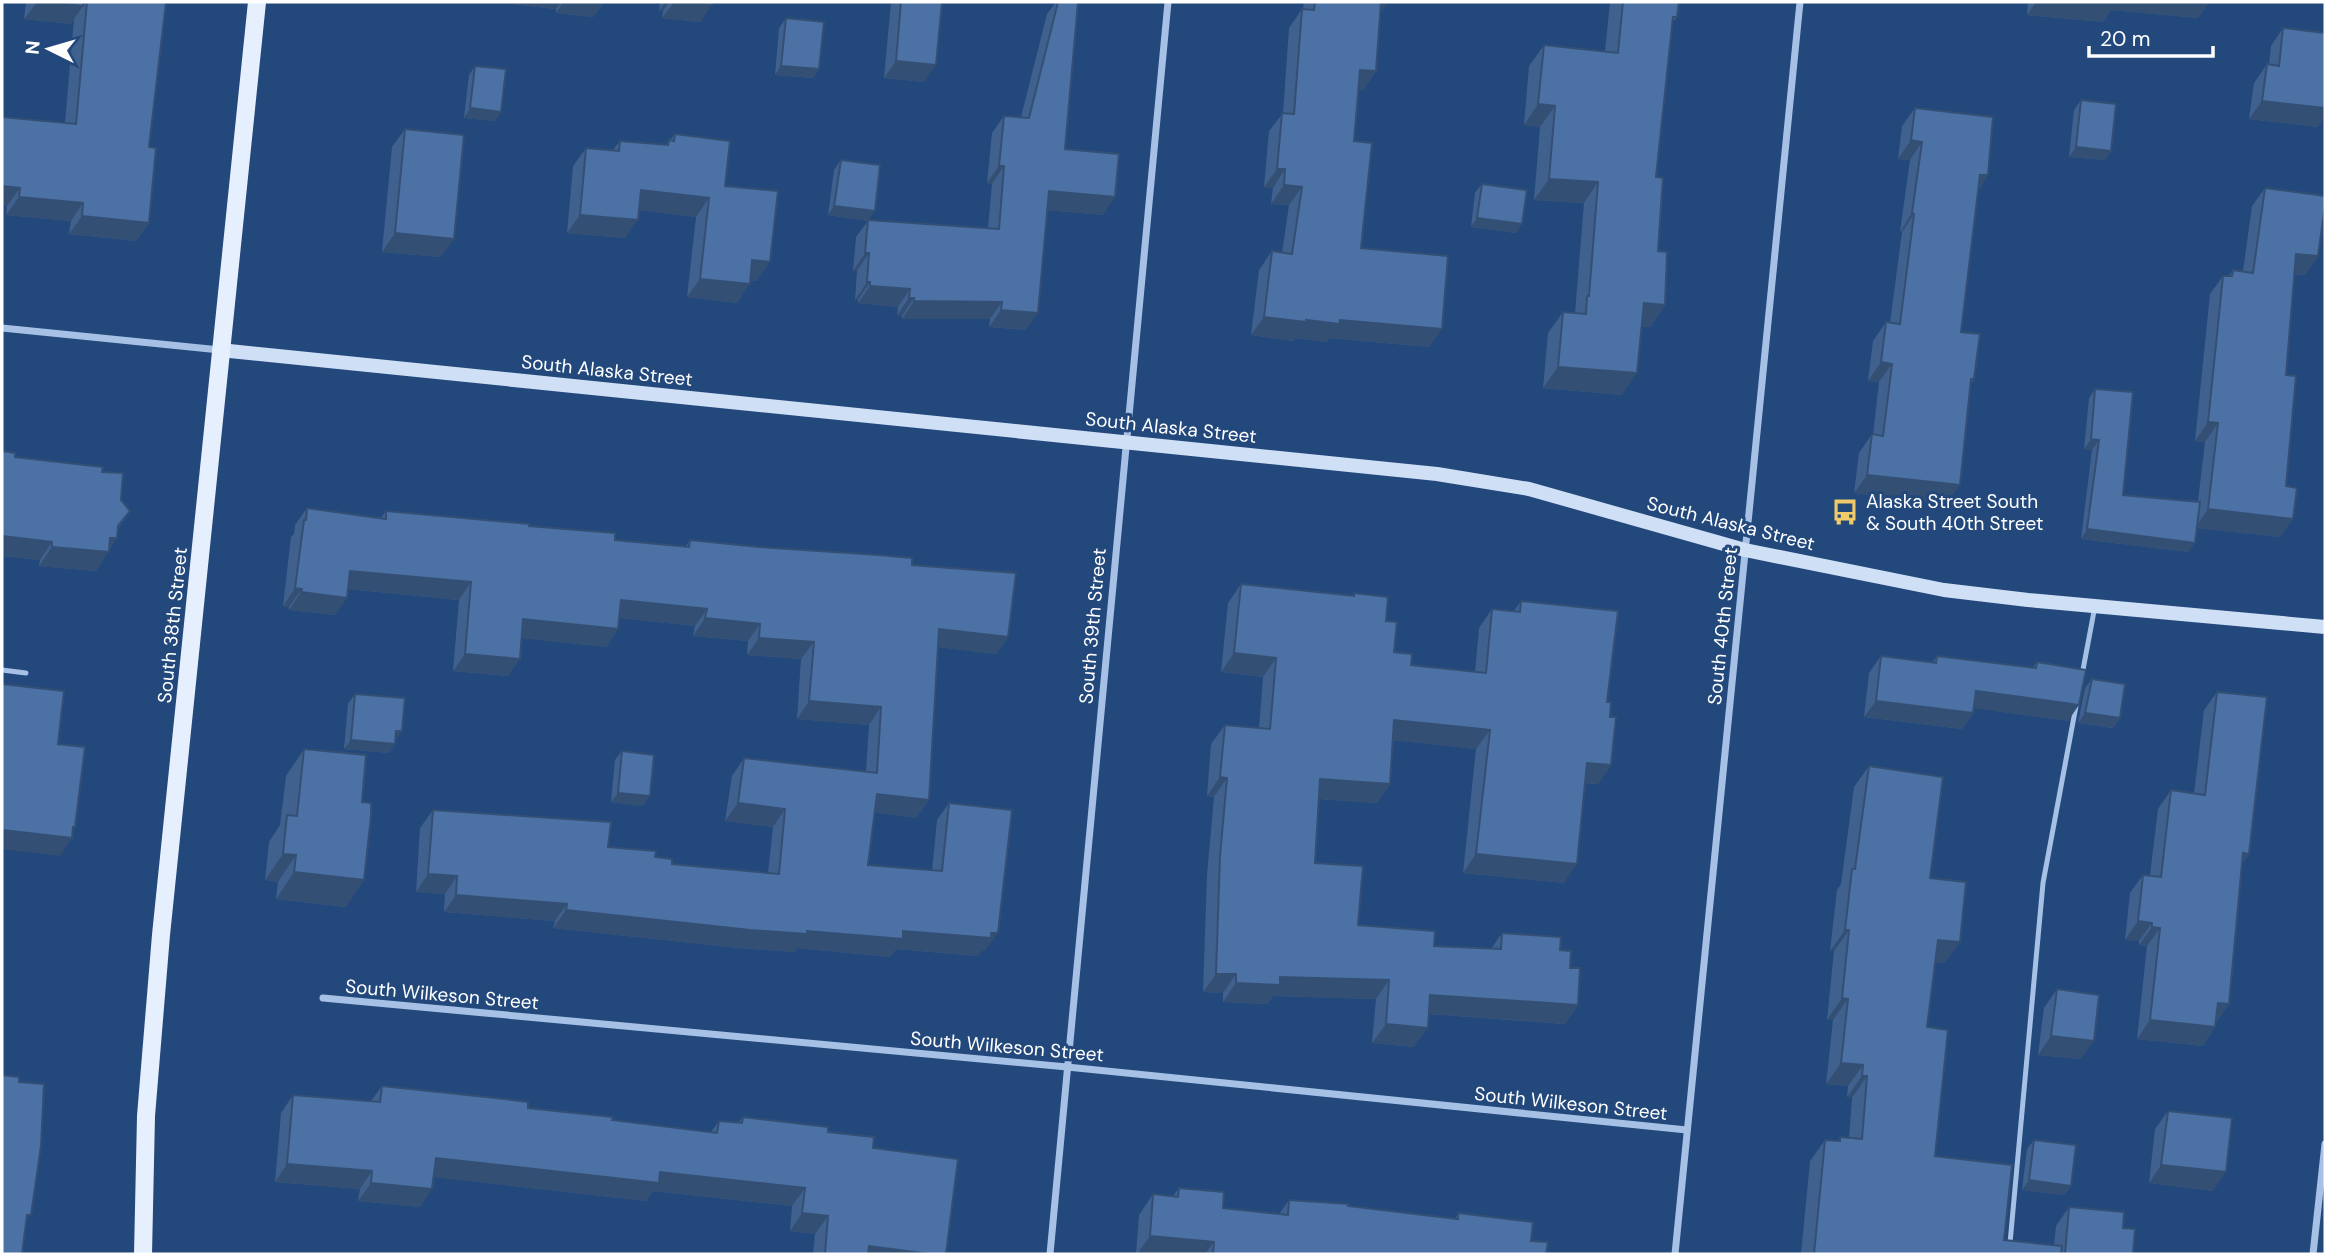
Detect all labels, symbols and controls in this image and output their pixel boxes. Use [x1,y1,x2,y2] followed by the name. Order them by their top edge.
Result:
[14,14,84,84] north arrow
[2089,14,2213,58] scale bar
[2100,25,2151,53] text: 20 m
[20,40,46,56] text: N
[520,349,694,392] street label: South Alaska Street
[1084,406,1258,449] street label: South Alaska Street
[1866,489,2043,536] place label: Alaska Street South & South 40th Street
[1644,491,1817,556] street label: South Alaska Street
[1830,497,1860,527] bus stop icon: Alaska Street South & South 40th Street
[152,546,193,704] street label: South 38th Street
[1702,546,1743,706] street label: South 40th Street
[1073,547,1112,705] street label: South 39th Street
[344,974,540,1015] street label: South Wilkeson Street
[909,1026,1105,1067] street label: South Wilkeson Street
[1473,1081,1669,1126] street label: South Wilkeson Street

